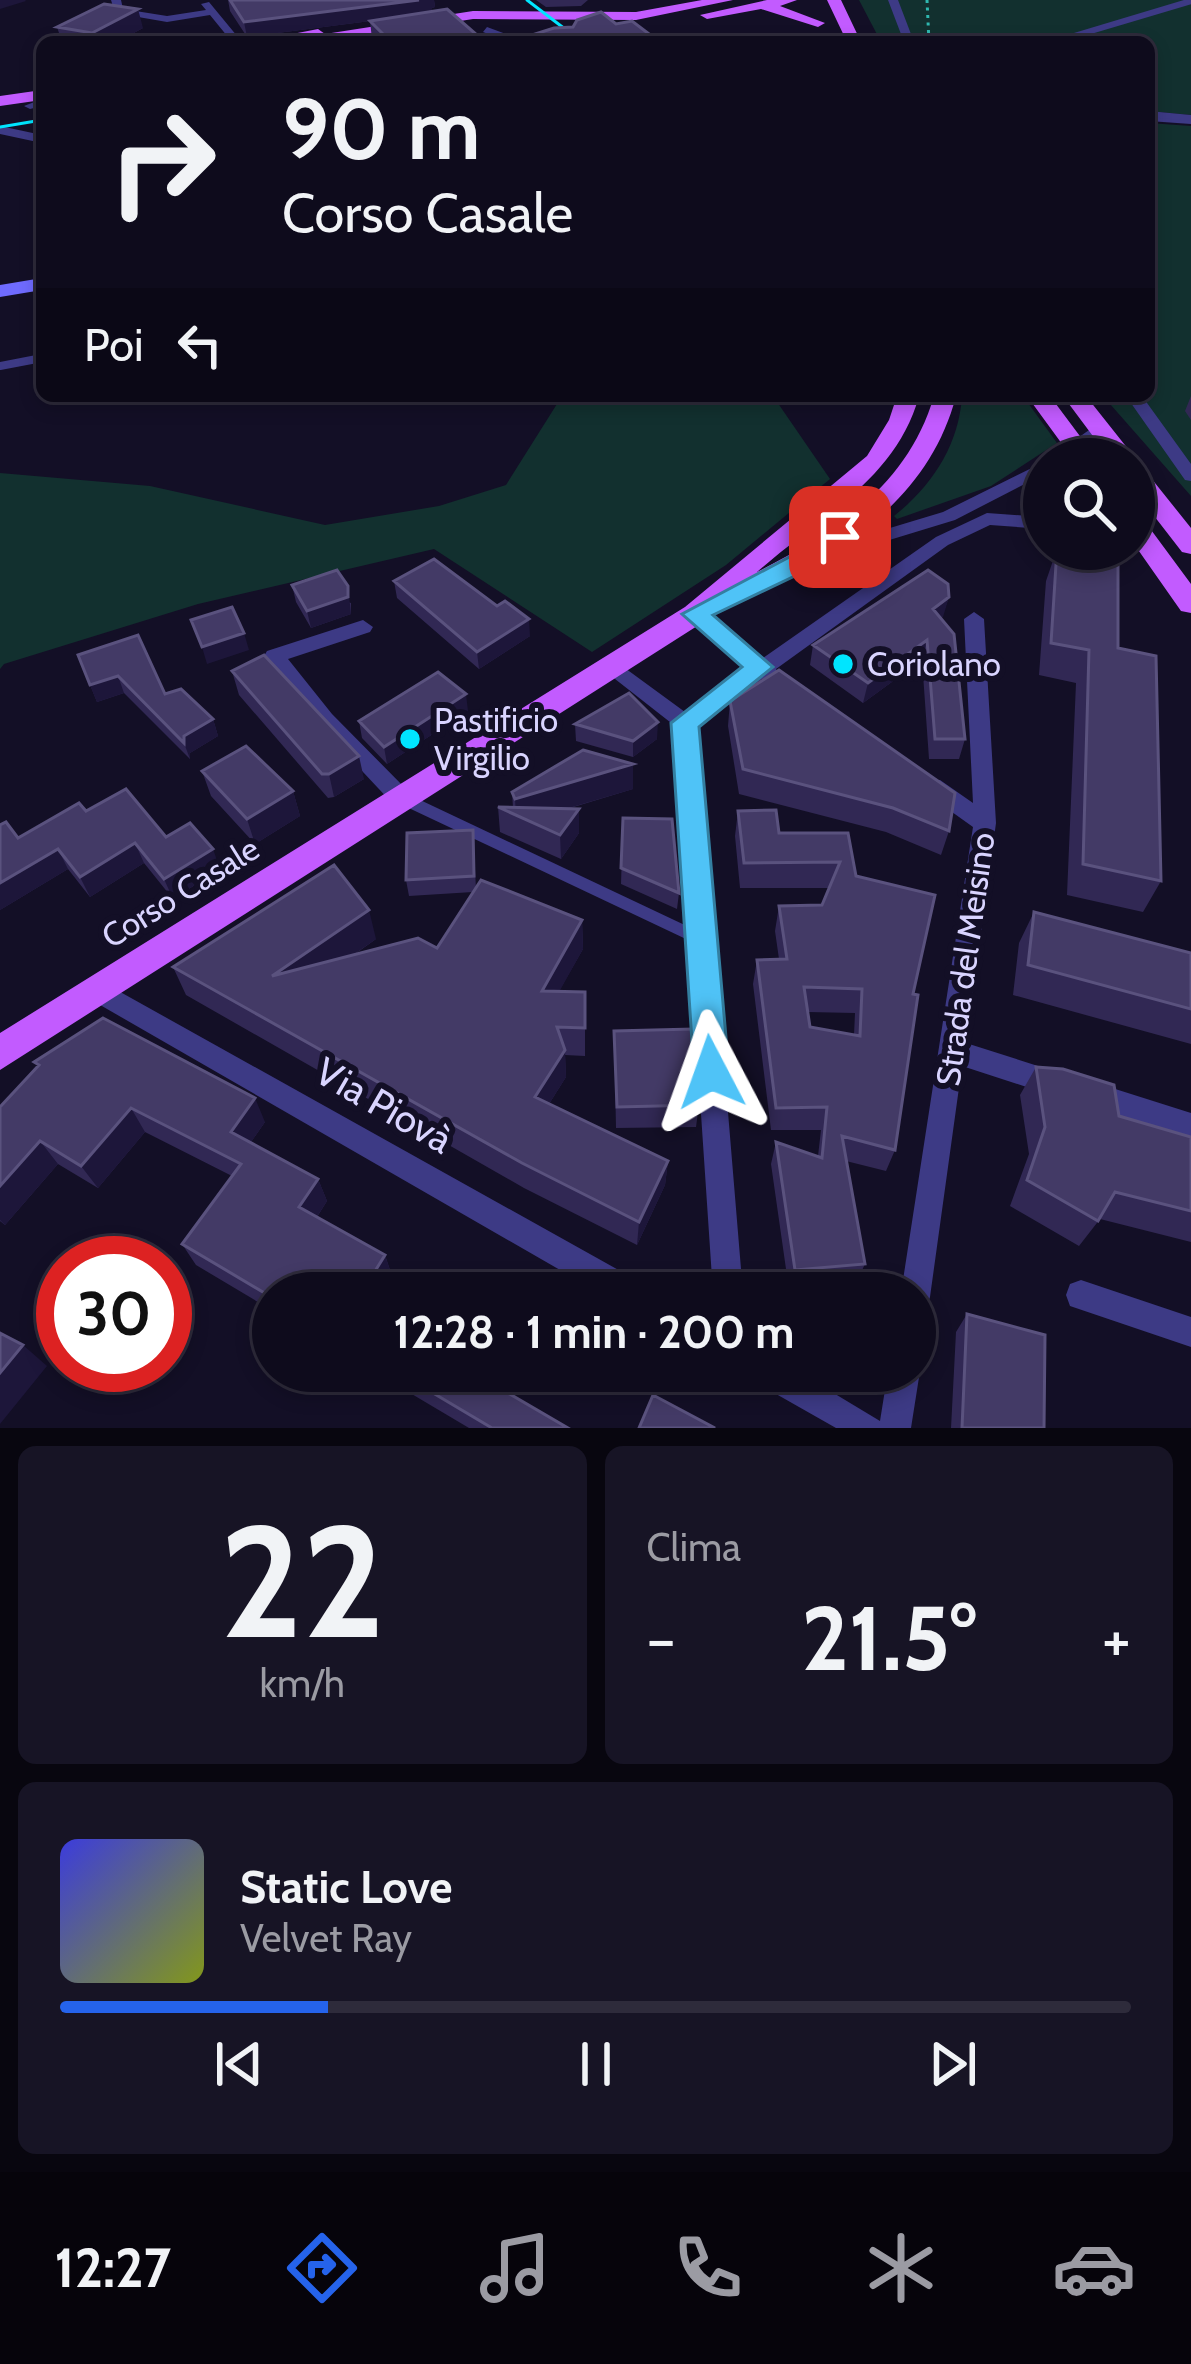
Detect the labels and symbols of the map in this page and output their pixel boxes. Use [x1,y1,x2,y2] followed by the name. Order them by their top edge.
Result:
[789,486,891,588] pin
[867,644,1001,684] place label: Coriolano
[830,651,856,677] marker: Coriolano
[434,700,558,778] place label: Pastificio Virgilio
[397,726,423,752] marker: Pastificio Virgilio
[94,828,266,956] street label: Corso Casale
[927,830,1003,1088] street label: Strada del Meisino
[648,1009,774,1135] position arrow
[307,1047,461,1164] street label: Via Piovà
[36,1236,192,1392] speed limit sign: 30

